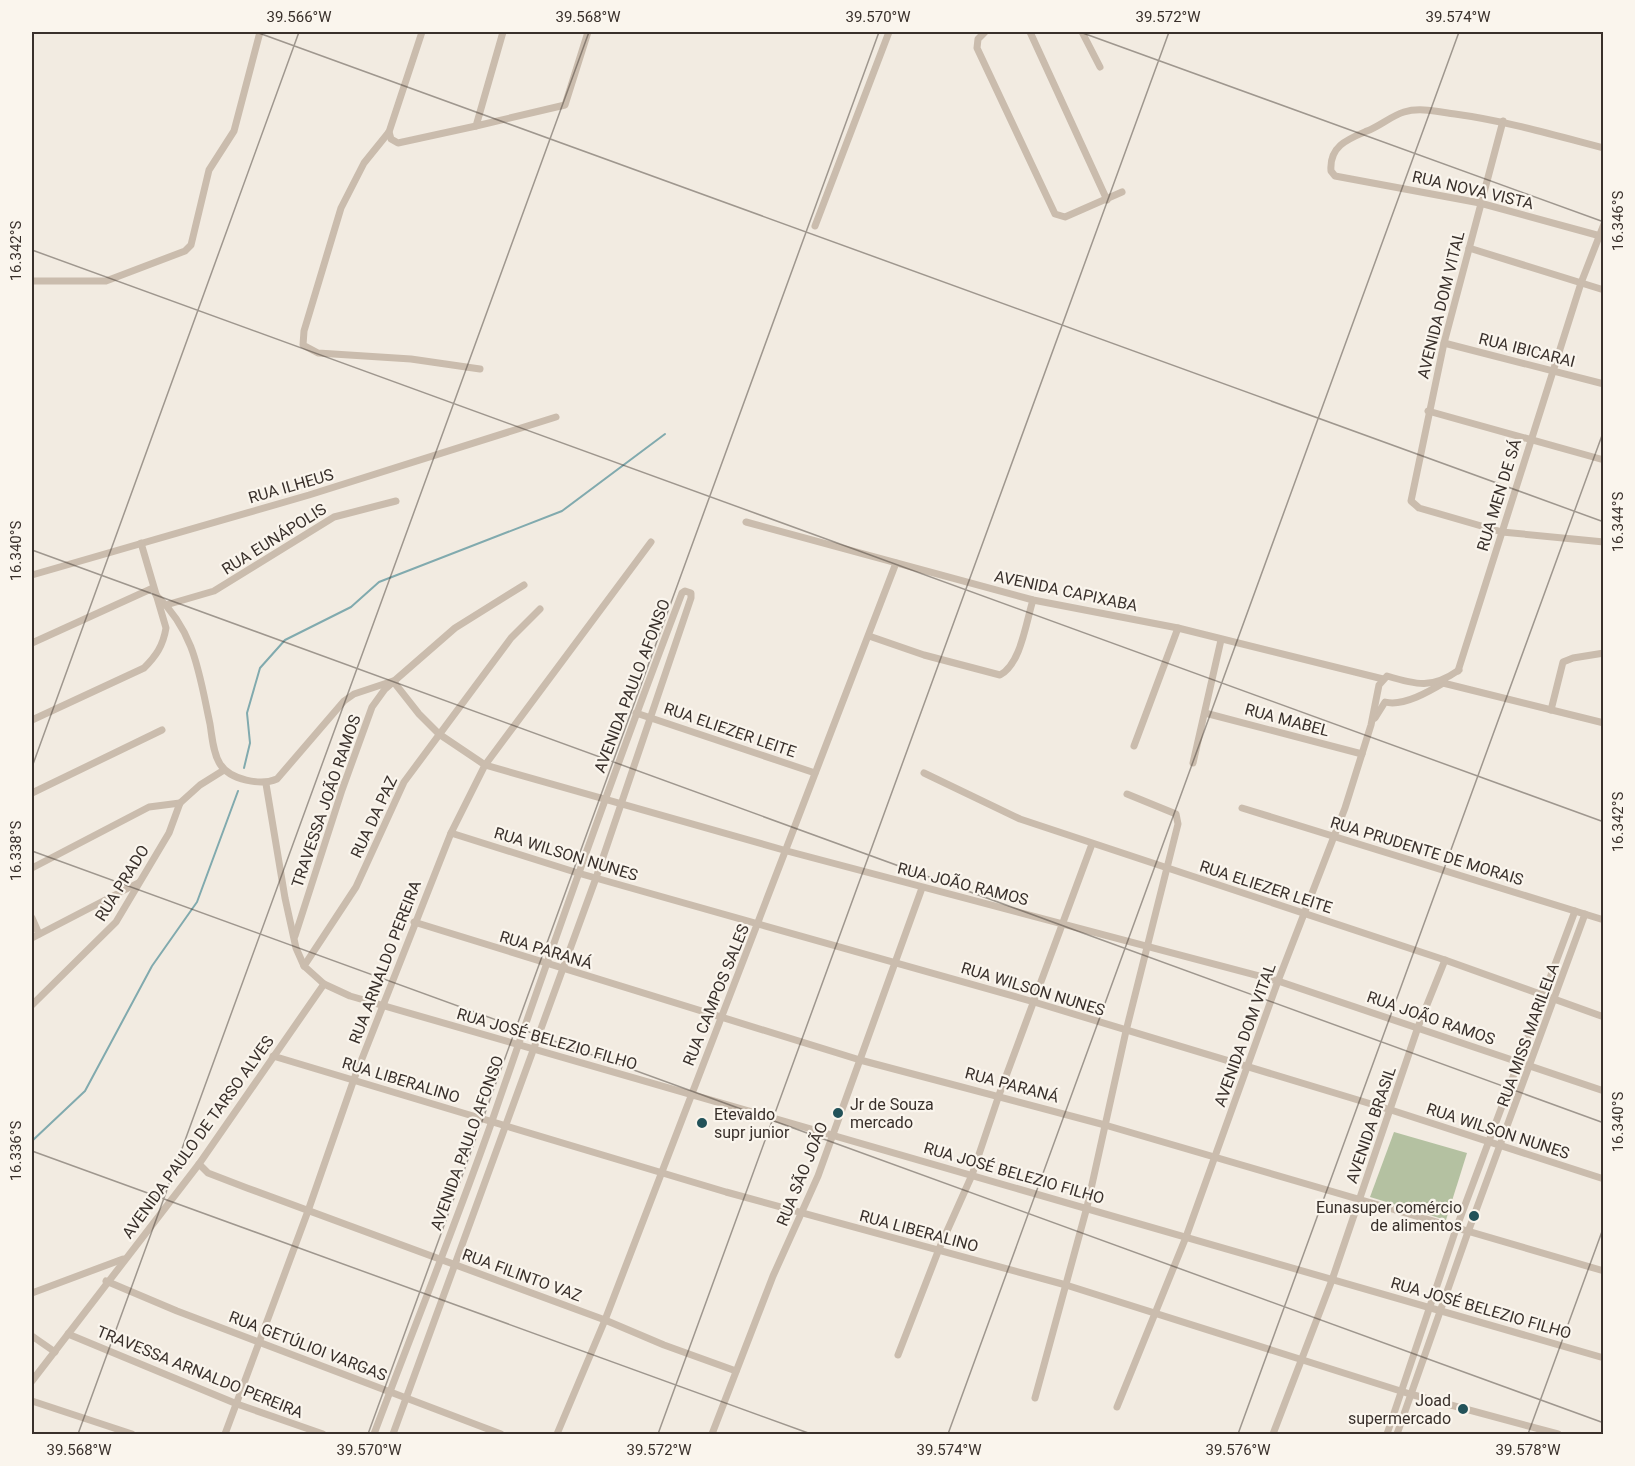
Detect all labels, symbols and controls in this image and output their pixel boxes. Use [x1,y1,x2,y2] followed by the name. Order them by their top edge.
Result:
[266,8,332,26] text: 39.566°W
[555,8,621,26] text: 39.568°W
[845,8,911,26] text: 39.570°W
[1135,8,1201,26] text: 39.572°W
[1425,8,1491,26] text: 39.574°W
[1410,167,1536,213] street label: RUA NOVA VISTA
[1609,191,1627,251] text: 16.346°S
[7,221,25,281] text: 16.342°S
[1413,229,1469,381] street label: AVENIDA DOM VITAL
[1477,329,1577,371] street label: RUA IBICARAI
[1473,436,1525,553] street label: RUA MEN DE SÁ
[246,465,336,507] street label: RUA ILHEUS
[1609,492,1627,552] text: 16.344°S
[218,499,330,579] street label: RUA EUNÁPOLIS
[7,521,25,581] text: 16.340°S
[993,567,1140,616] street label: AVENIDA CAPIXABA
[590,596,674,776] street label: AVENIDA PAULO AFONSO
[661,698,799,762] street label: RUA ELIEZER LEITE
[1243,700,1332,740] street label: RUA MABEL
[287,712,365,890] street label: TRAVESSA JOÃO RAMOS
[347,773,401,861] street label: RUA DA PAZ
[1609,792,1627,852] text: 16.342°S
[1328,813,1526,889] street label: RUA PRUDENTE DE MORAIS
[7,821,25,881] text: 16.338°S
[492,823,640,885] street label: RUA WILSON NUNES
[91,841,153,925] street label: RUA PRADO
[1197,857,1335,917] street label: RUA ELIEZER LEITE
[896,858,1031,909] street label: RUA JOÃO RAMOS
[345,877,425,1046] street label: RUA ARNALDO PEREIRA
[679,921,753,1069] street label: RUA CAMPOS SALES
[497,927,595,973] street label: RUA PARANÁ
[959,958,1107,1020] street label: RUA WILSON NUNES
[1210,960,1280,1109] street label: AVENIDA DOM VITAL
[1493,960,1563,1109] street label: RUA MISS MARILELA
[1364,986,1498,1049] street label: RUA JOÃO RAMOS
[455,1004,639,1074] street label: RUA JOSÉ BELEZIO FILHO
[118,1032,278,1242] street label: AVENIDA PAULO DE TARSO ALVES
[340,1053,462,1107] street label: RUA LIBERALINO
[427,1053,507,1233] street label: AVENIDA PAULO AFONSO
[963,1063,1061,1107] street label: RUA PARANÁ
[1342,1064,1400,1186] street label: AVENIDA BRASIL
[1609,1092,1627,1152] text: 16.340°S
[850,1095,934,1132] place label: Jr de Souza mercado
[1424,1099,1572,1163] street label: RUA WILSON NUNES
[714,1105,790,1142] place label: Etevaldo supr junior
[831,1106,845,1120] marker: Jr de Souza mercado
[695,1116,709,1130] marker: Etevaldo supr junior
[772,1119,831,1229] street label: RUA SÃO JOÃO
[7,1121,25,1181] text: 16.336°S
[922,1138,1106,1208] street label: RUA JOSÉ BELEZIO FILHO
[1316,1198,1462,1235] place label: Eunasuper comércio de alimentos
[858,1206,980,1256] street label: RUA LIBERALINO
[1467,1209,1481,1223] marker: Eunasuper comércio de alimentos
[460,1245,584,1305] street label: RUA FILINTO VAZ
[1389,1273,1573,1343] street label: RUA JOSÉ BELEZIO FILHO
[226,1307,390,1385] street label: RUA GETÚLIOI VARGAS
[94,1322,307,1422] street label: TRAVESSA ARNALDO PEREIRA
[1348,1391,1451,1428] place label: Joad supermercado
[1456,1402,1470,1416] marker: Joad supermercado
[46,1441,112,1459] text: 39.568°W
[336,1441,402,1459] text: 39.570°W
[626,1441,692,1459] text: 39.572°W
[916,1441,982,1459] text: 39.574°W
[1205,1441,1271,1459] text: 39.576°W
[1495,1441,1561,1459] text: 39.578°W

